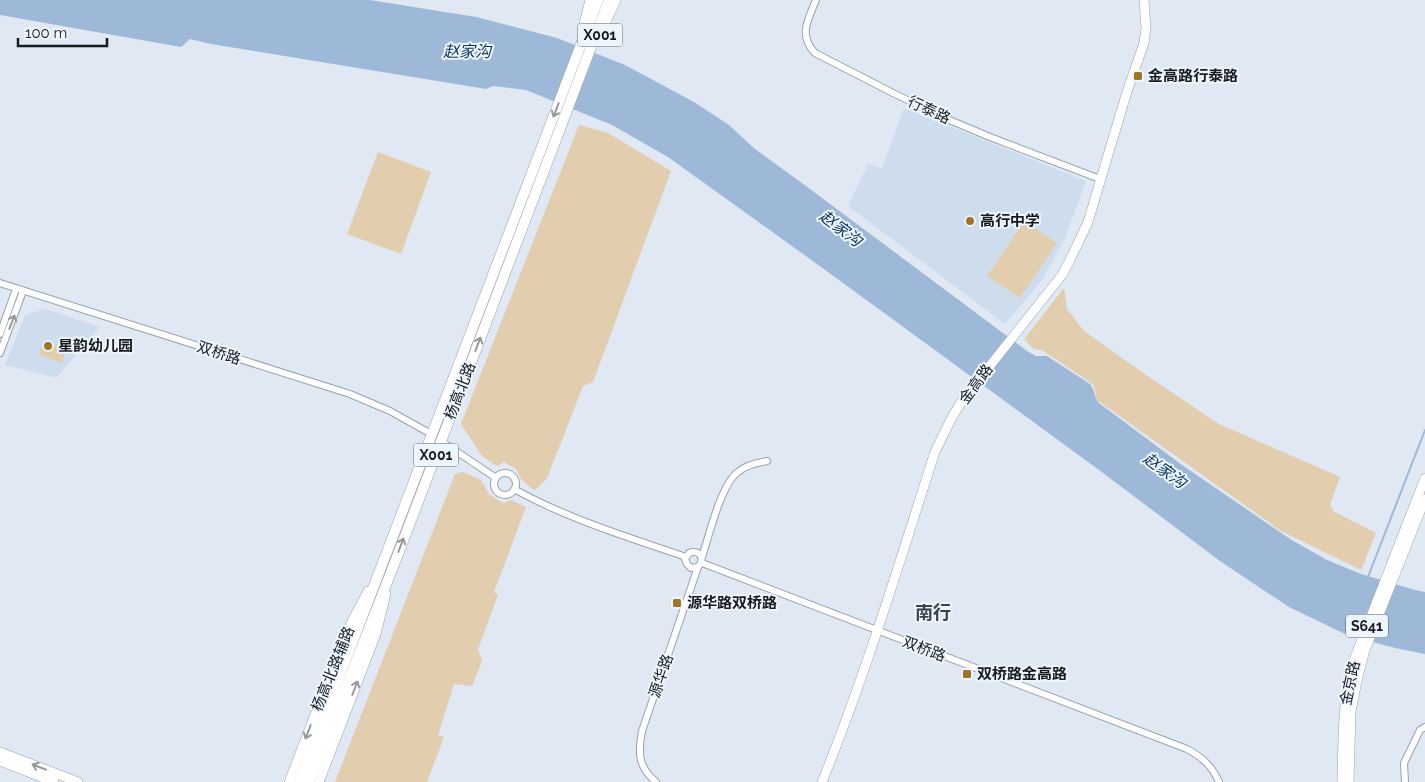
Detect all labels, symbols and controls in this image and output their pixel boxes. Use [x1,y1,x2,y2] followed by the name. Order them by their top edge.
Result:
[18,15,106,47] scale bar
[25,24,67,42] text: 100 m
[578,24,622,46] road number: X001
[443,42,493,61] water label: 赵家沟
[1148,67,1238,85] place label: 金高路行泰路
[1132,70,1144,82] marker: 金高路行泰路
[905,92,953,128] street label: 行泰路
[551,102,560,117] one-way arrow
[816,206,867,252] water label: 赵家沟
[980,212,1040,230] place label: 高行中学
[964,215,976,227] marker: 高行中学
[8,315,17,330] one-way arrow
[58,337,133,355] place label: 星韵幼儿园
[195,337,243,369] street label: 双桥路
[474,337,483,352] one-way arrow
[42,340,54,352] marker: 星韵幼儿园
[441,360,479,422] street label: 杨高北路
[955,361,997,407] street label: 金高路
[414,444,458,466] road number: X001
[1140,449,1191,493] water label: 赵家沟
[397,538,407,553] one-way arrow
[687,594,777,612] place label: 源华路双桥路
[671,597,683,609] marker: 源华路双桥路
[915,602,951,623] district label: 南行
[1346,614,1388,638] road number: S641
[308,624,358,714] street label: 杨高北路辅路
[900,633,948,665] street label: 双桥路
[645,652,677,700] street label: 源华路
[1337,659,1363,707] street label: 金京路
[977,665,1067,683] place label: 双桥路金高路
[961,668,973,680] marker: 双桥路金高路
[351,680,360,696] one-way arrow
[303,724,312,739] one-way arrow
[32,762,47,771] one-way arrow

